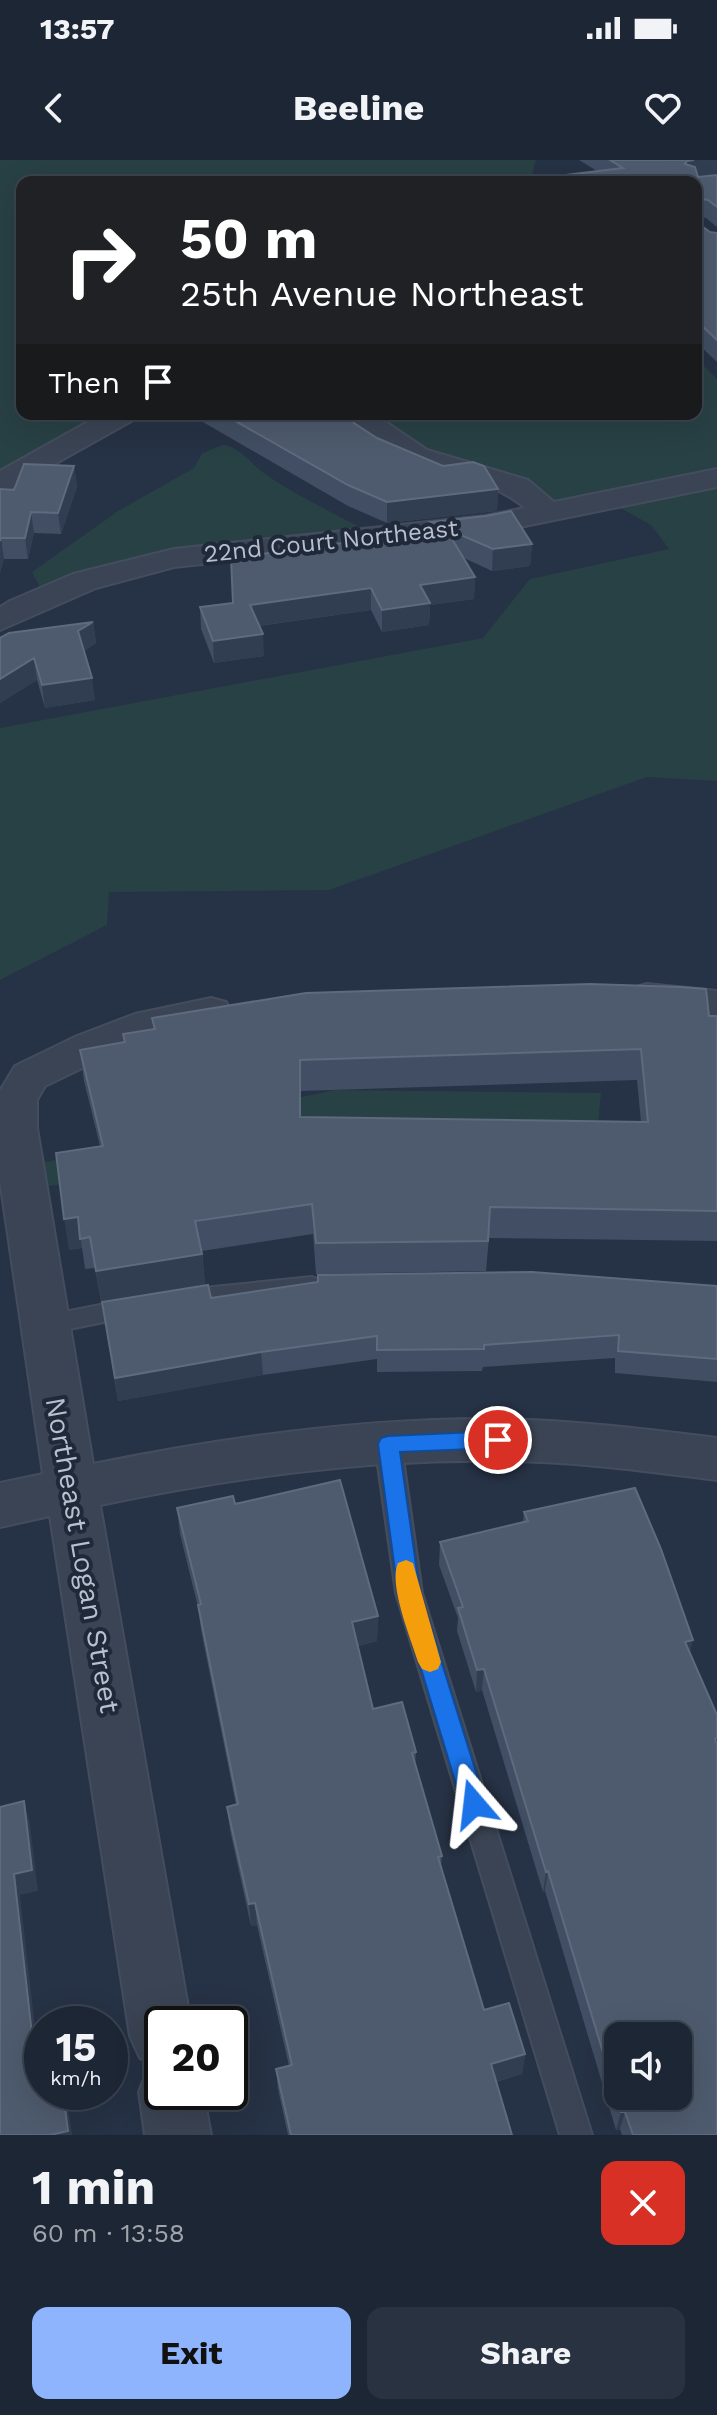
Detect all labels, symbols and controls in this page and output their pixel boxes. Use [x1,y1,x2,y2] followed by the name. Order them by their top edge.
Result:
[40,11,115,46] text: 13:57
[32,86,76,130] icon: back
[641,86,685,130] icon: heart
[293,87,424,129] text: Beeline
[180,206,317,272] text: 50 m
[48,208,152,312] icon: right
[180,273,584,315] text: 25th Avenue Northeast
[136,360,180,404] icon: arrive
[48,365,120,400] text: Then
[203,514,459,568] street label: 22nd Court Northeast
[38,1395,127,1716] street label: Northeast Logan Street
[464,1406,532,1474] pin
[476,1418,520,1462] icon: arrive
[432,1762,516,1846] position arrow
[144,2006,248,2110] speed limit sign: 20
[604,2022,692,2110] map controls
[604,2022,692,2110] button: sound
[56,2024,96,2071] text: 15
[50,2066,102,2090] text: km/h
[32,2159,155,2216] text: 1 min
[601,2161,685,2245] button: close
[32,2218,185,2248] text: 60 m · 13:58
[32,2307,351,2399] button: Exit
[367,2307,685,2399] button: Share

